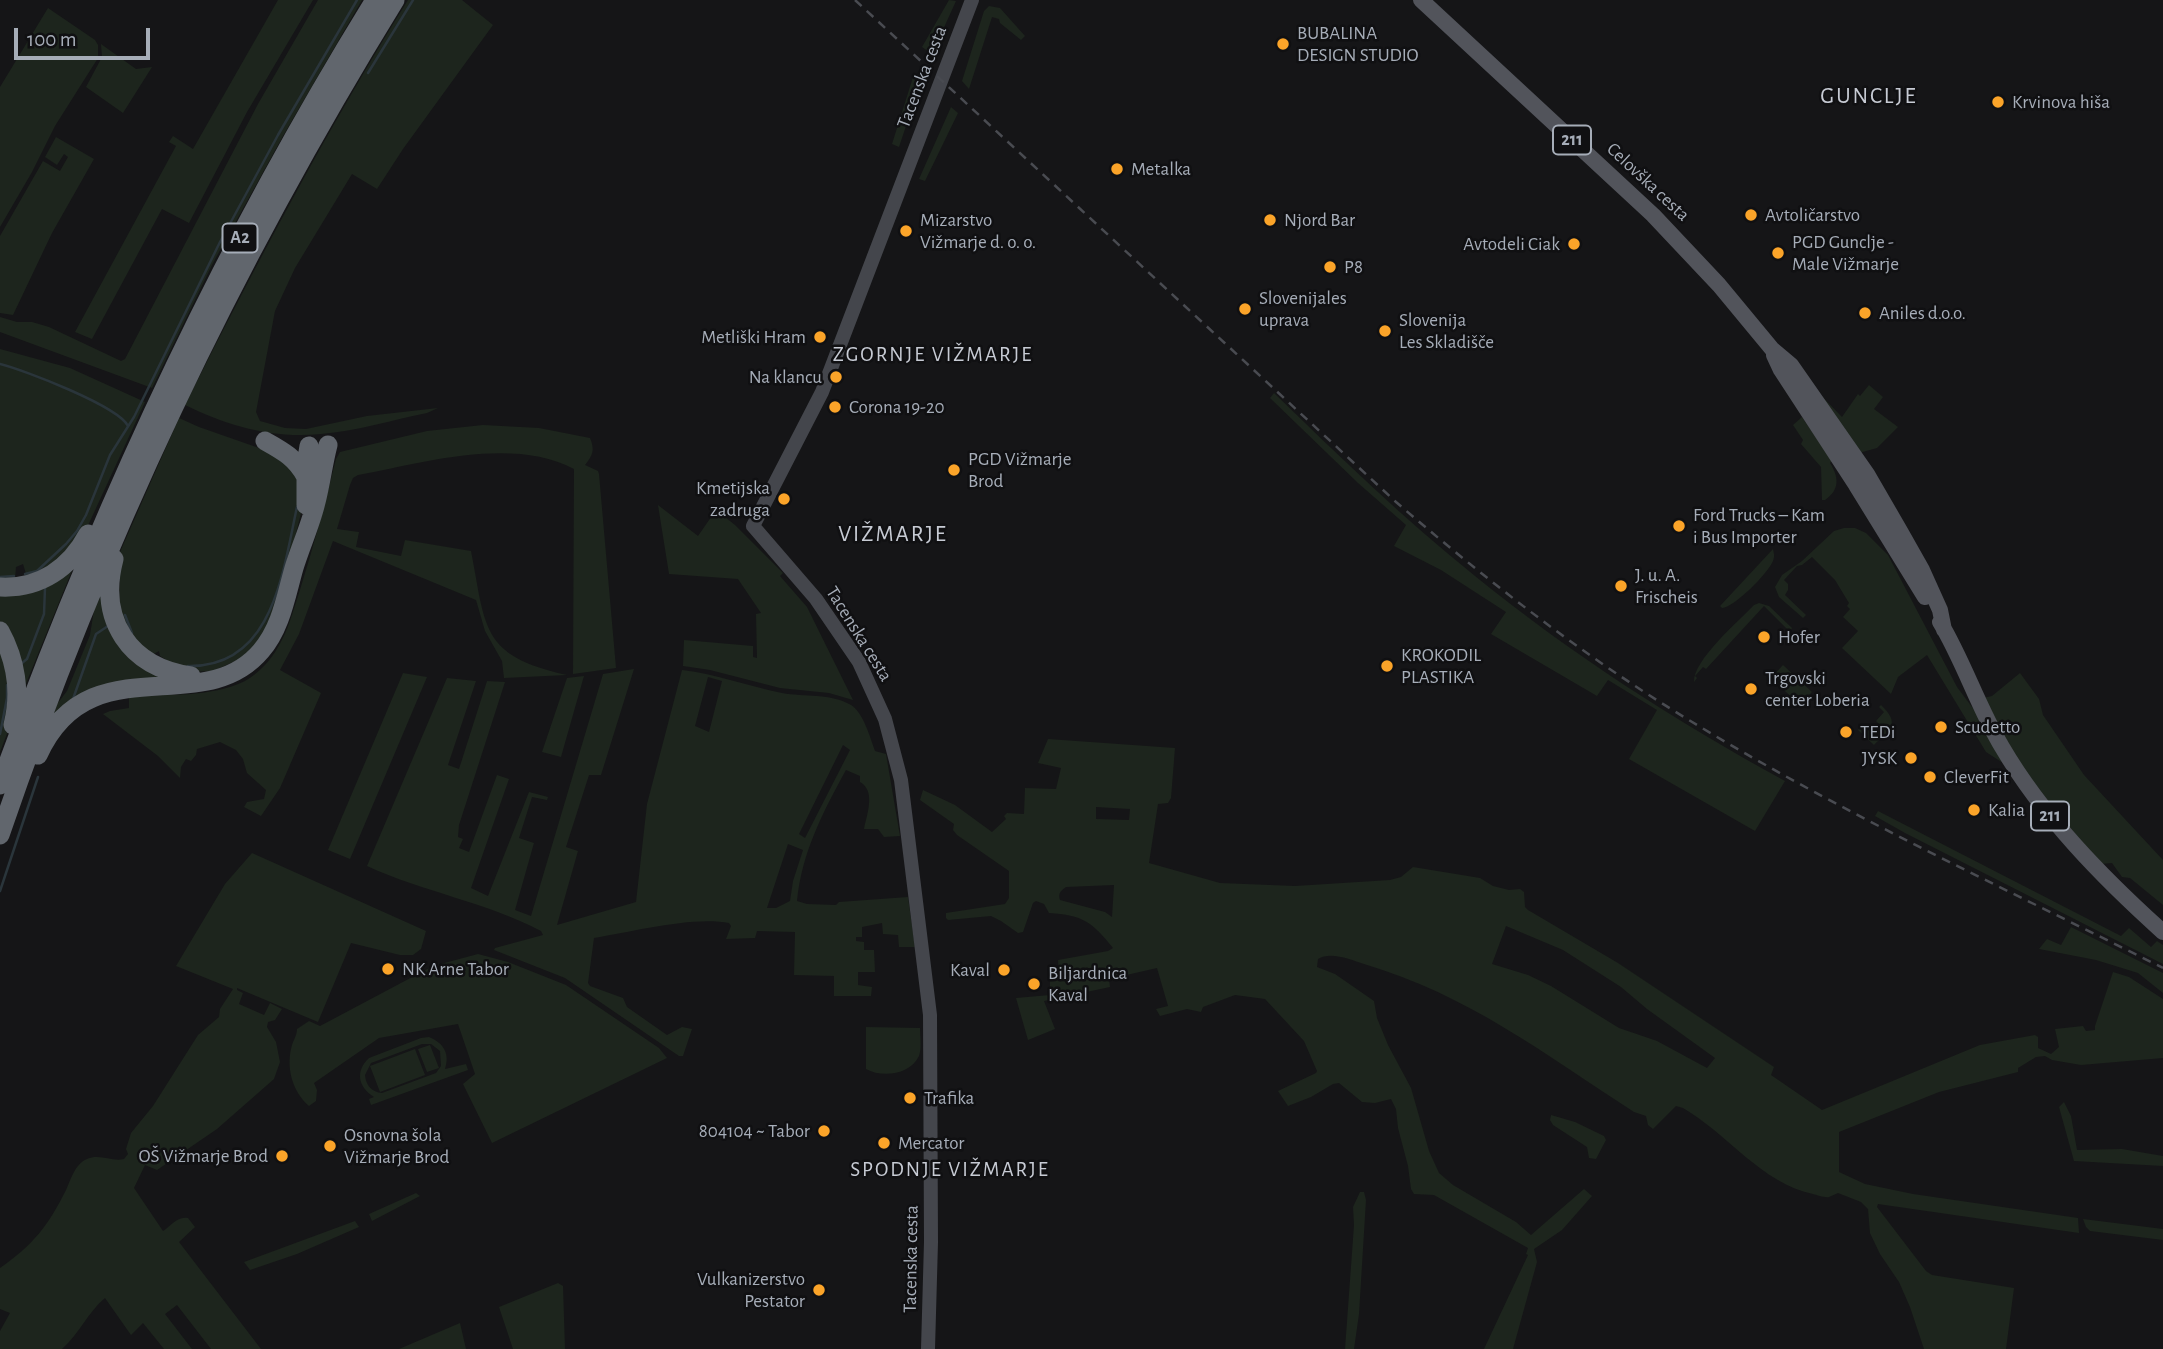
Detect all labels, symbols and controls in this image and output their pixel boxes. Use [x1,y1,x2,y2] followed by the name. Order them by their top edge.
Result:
[18,14,154,58] scale bar
[1297,22,1419,66] place label: BUBALINA DESIGN STUDIO
[892,23,952,131] street label: Tacenska cesta
[27,29,77,50] text: 100 m
[1275,36,1291,52] marker: BUBALINA DESIGN STUDIO
[1821,82,1917,110] district label: GUNCLJE
[2012,91,2110,113] place label: Krvinova hiša
[1990,94,2006,110] marker: Krvinova hiša
[1553,125,1591,154] road number: 211
[1602,138,1694,226] street label: Celovška cesta
[1131,158,1191,180] place label: Metalka
[1109,161,1125,177] marker: Metalka
[1765,204,1860,226] place label: Avtoličarstvo
[1743,207,1759,223] marker: Avtoličarstvo
[920,209,1036,253] place label: Mizarstvo Vižmarje d. o. o.
[1284,209,1355,231] place label: Njord Bar
[1262,212,1278,228] marker: Njord Bar
[898,223,914,239] marker: Mizarstvo Vižmarje d. o. o.
[222,224,258,252] road number: A2
[1792,231,1899,275] place label: PGD Gunclje - Male Vižmarje
[1463,233,1560,255] place label: Avtodeli Ciak
[1566,236,1582,252] marker: Avtodeli Ciak
[1770,245,1786,261] marker: PGD Gunclje - Male Vižmarje
[1344,256,1363,278] place label: P8
[1322,259,1338,275] marker: P8
[1259,287,1347,331] place label: Slovenijales uprava
[1237,301,1253,317] marker: Slovenijales uprava
[1879,302,1966,324] place label: Aniles d.o.o.
[1857,305,1873,321] marker: Aniles d.o.o.
[1399,309,1494,353] place label: Slovenija Les Skladišče
[1377,323,1393,339] marker: Slovenija Les Skladišče
[701,326,806,348] place label: Metliški Hram
[812,329,828,345] marker: Metliški Hram
[835,342,1031,368] district label: ZGORNJE VIŽMARJE
[749,366,822,388] place label: Na klancu
[828,369,844,385] marker: Na klancu
[849,396,945,418] place label: Corona 19-20
[827,399,843,415] marker: Corona 19-20
[968,448,1072,492] place label: PGD Vižmarje Brod
[946,462,962,478] marker: PGD Vižmarje Brod
[696,477,770,521] place label: Kmetijska zadruga
[776,491,792,507] marker: Kmetijska zadruga
[1693,504,1825,548] place label: Ford Trucks – Kam i Bus Importer
[1671,518,1687,534] marker: Ford Trucks – Kam i Bus Importer
[839,520,947,548] district label: VIŽMARJE
[1635,564,1698,608] place label: J. u. A. Frischeis
[1613,578,1629,594] marker: J. u. A. Frischeis
[821,582,897,686] street label: Tacenska cesta
[1778,626,1820,648] place label: Hofer
[1756,629,1772,645] marker: Hofer
[1401,644,1481,688] place label: KROKODIL PLASTIKA
[1379,658,1395,674] marker: KROKODIL PLASTIKA
[1765,667,1870,711] place label: Trgovski center Loberia
[1743,681,1759,697] marker: Trgovski center Loberia
[1955,716,2020,738] place label: Scudetto
[1933,719,1949,735] marker: Scudetto
[1860,721,1895,743] place label: TEDi
[1838,724,1854,740] marker: TEDi
[1862,747,1897,769] place label: JYSK
[1903,750,1919,766] marker: JYSK
[1944,766,2009,788] place label: CleverFit
[1922,769,1938,785] marker: CleverFit
[1988,799,2025,821] place label: Kalia
[1966,802,1982,818] marker: Kalia
[2031,802,2069,830] road number: 211
[402,958,509,980] place label: NK Arne Tabor
[950,959,990,981] place label: Kaval
[380,961,396,977] marker: NK Arne Tabor
[996,962,1012,978] marker: Kaval
[1048,962,1127,1006] place label: Biljardnica Kaval
[1026,976,1042,992] marker: Biljardnica Kaval
[924,1087,974,1109] place label: Trafika
[902,1090,918,1106] marker: Trafika
[699,1120,810,1142] place label: 804104 ~ Tabor
[816,1123,832,1139] marker: 804104 ~ Tabor
[344,1124,449,1168] place label: Osnovna šola Vižmarje Brod
[898,1132,964,1154] place label: Mercator
[876,1135,892,1151] marker: Mercator
[322,1138,338,1154] marker: Osnovna šola Vižmarje Brod
[139,1145,268,1167] place label: OŠ Vižmarje Brod
[274,1148,290,1164] marker: OŠ Vižmarje Brod
[852,1157,1048,1183] district label: SPODNJE VIŽMARJE
[899,1205,923,1313] street label: Tacenska cesta
[697,1268,805,1312] place label: Vulkanizerstvo Pestator
[811,1282,827,1298] marker: Vulkanizerstvo Pestator

